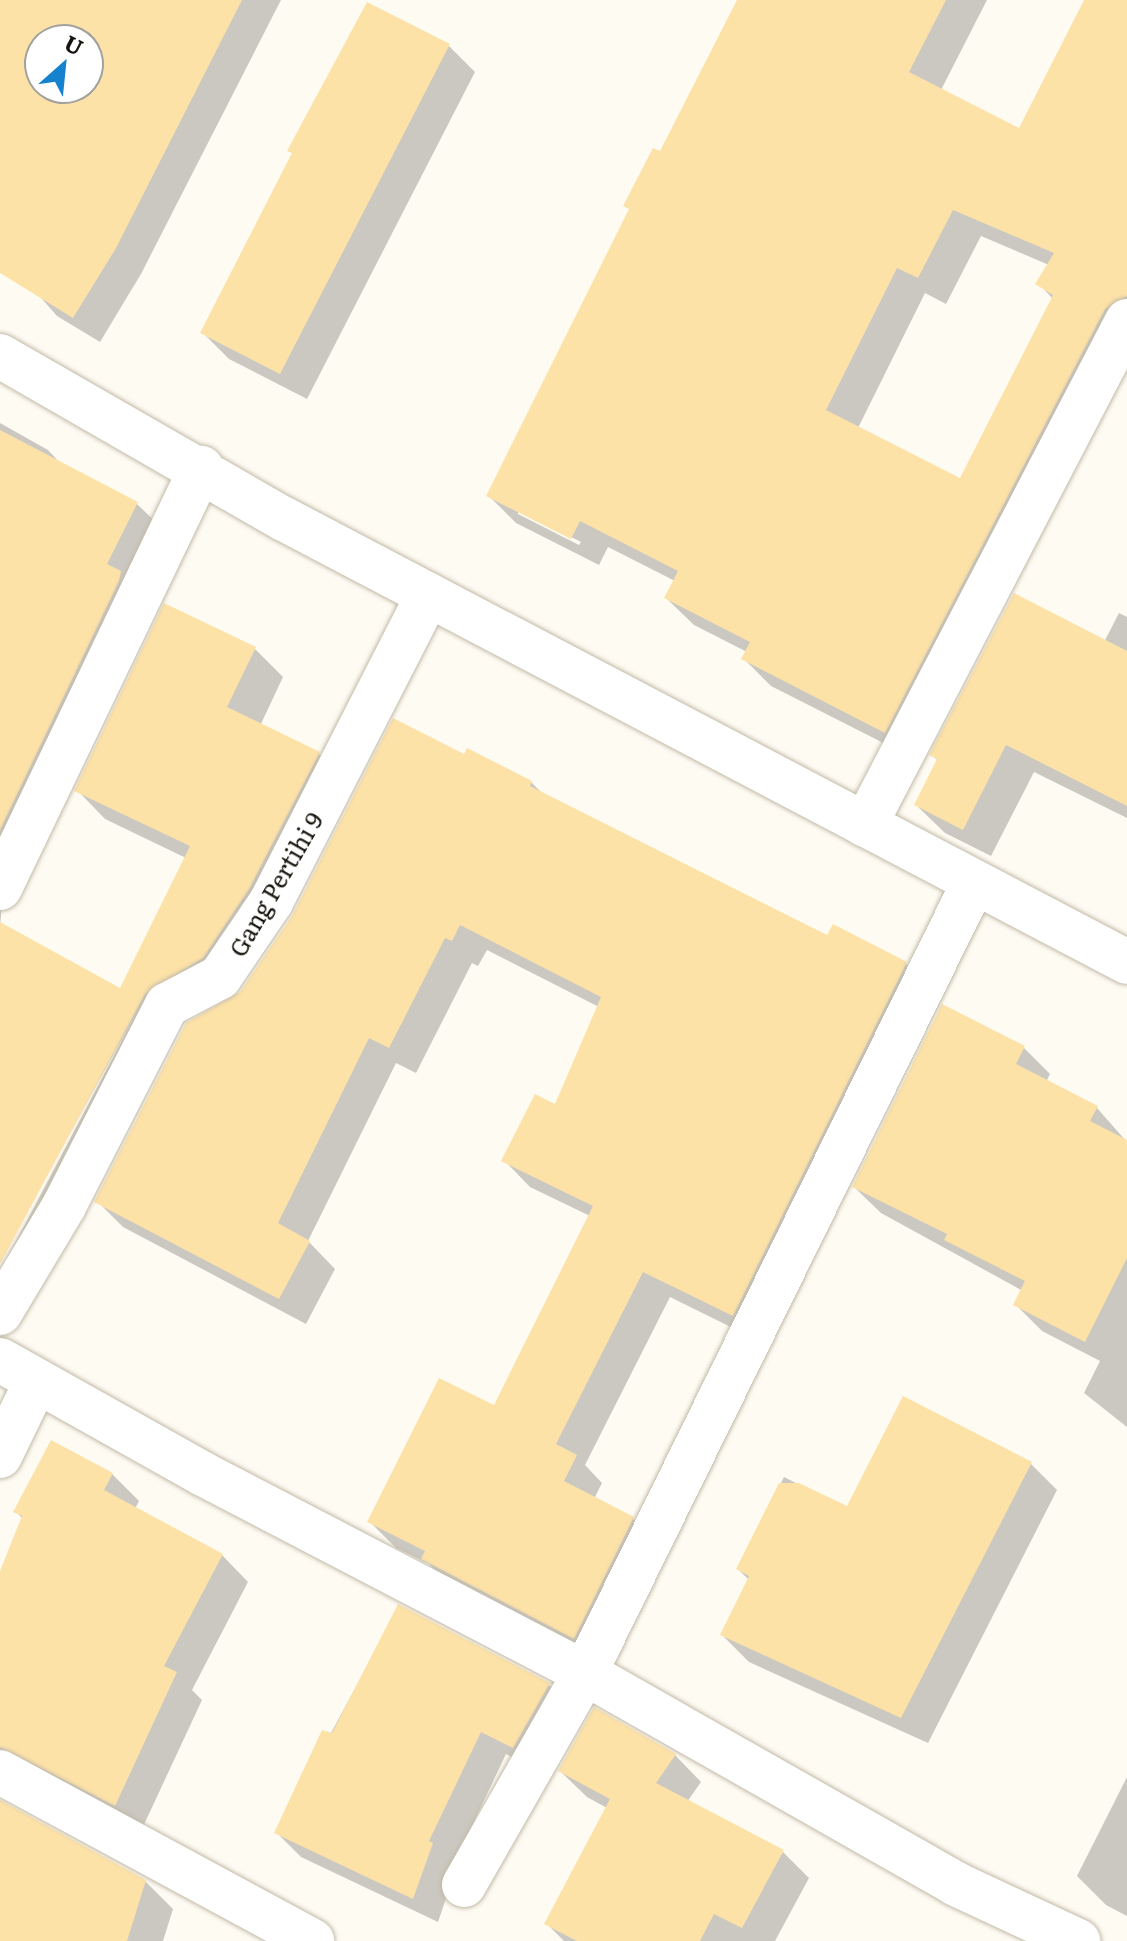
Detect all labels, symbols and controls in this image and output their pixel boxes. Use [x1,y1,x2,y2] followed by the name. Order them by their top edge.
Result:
[24,24,104,104] north arrow
[59,25,89,63] text: U
[222,807,328,961] street label: Gang Pertihi 9

